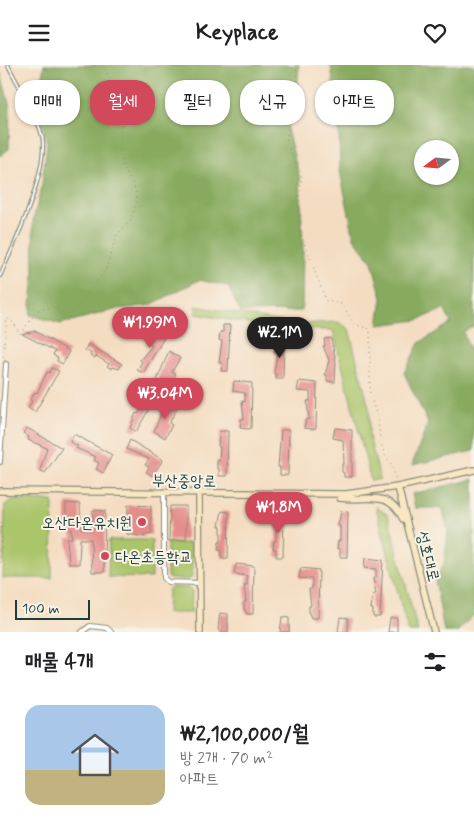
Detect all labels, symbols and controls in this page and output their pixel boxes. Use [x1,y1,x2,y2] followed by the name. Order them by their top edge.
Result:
[25,19,53,47] icon: menu
[196,19,278,47] text: Keyplace
[421,19,449,47] icon: heart
[15,80,80,125] chip: 매매
[90,80,155,125] chip: 월세
[165,80,230,125] chip: 필터
[240,80,305,125] chip: 신규
[315,80,394,125] chip: 아파트
[414,140,459,185] north arrow
[414,140,459,185] map controls
[109,307,191,349] pin: ₩1.99M
[123,312,177,333] text: ₩1.99M
[245,317,315,359] pin: ₩2.1M
[258,322,302,343] text: ₩2.1M
[124,377,206,420] pin: ₩3.04M
[137,383,193,404] text: ₩3.04M
[152,470,216,493] street label: 부산중앙로
[244,491,314,534] pin: ₩1.8M
[256,497,302,518] text: ₩1.8M
[42,513,132,534] place label: 오산다온유치원
[136,516,148,528] marker: 오산다온유치원
[411,529,444,584] street label: 성호대로
[115,547,192,568] place label: 다온초등학교
[99,550,111,562] marker: 다온초등학교
[15,597,90,620] scale bar
[22,600,60,618] text: 100 m
[25,648,94,676] text: 매물 4개
[421,648,449,676] icon: filters
[180,720,309,748] text: ₩2,100,000/월
[65,725,125,785] icon: home
[180,748,273,769] text: 방 2개 · 70 m²
[180,769,219,790] text: 아파트

